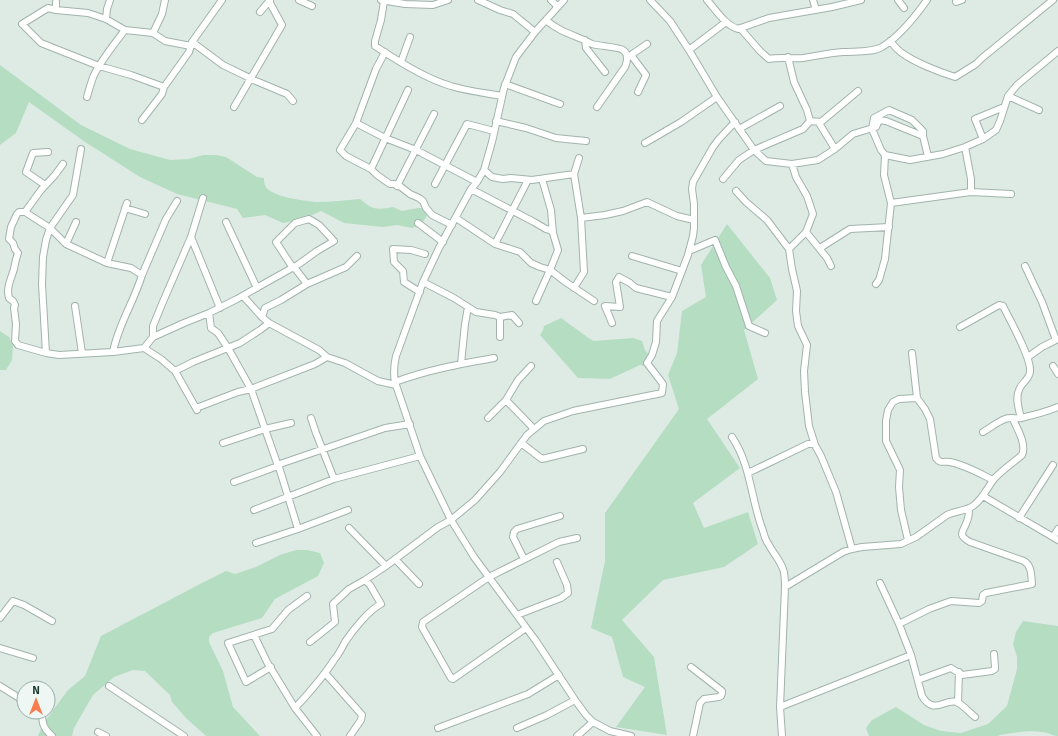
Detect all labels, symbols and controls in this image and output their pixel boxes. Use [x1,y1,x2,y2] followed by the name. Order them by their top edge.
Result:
[16,680,56,720] north arrow
[32,684,40,697] text: N

